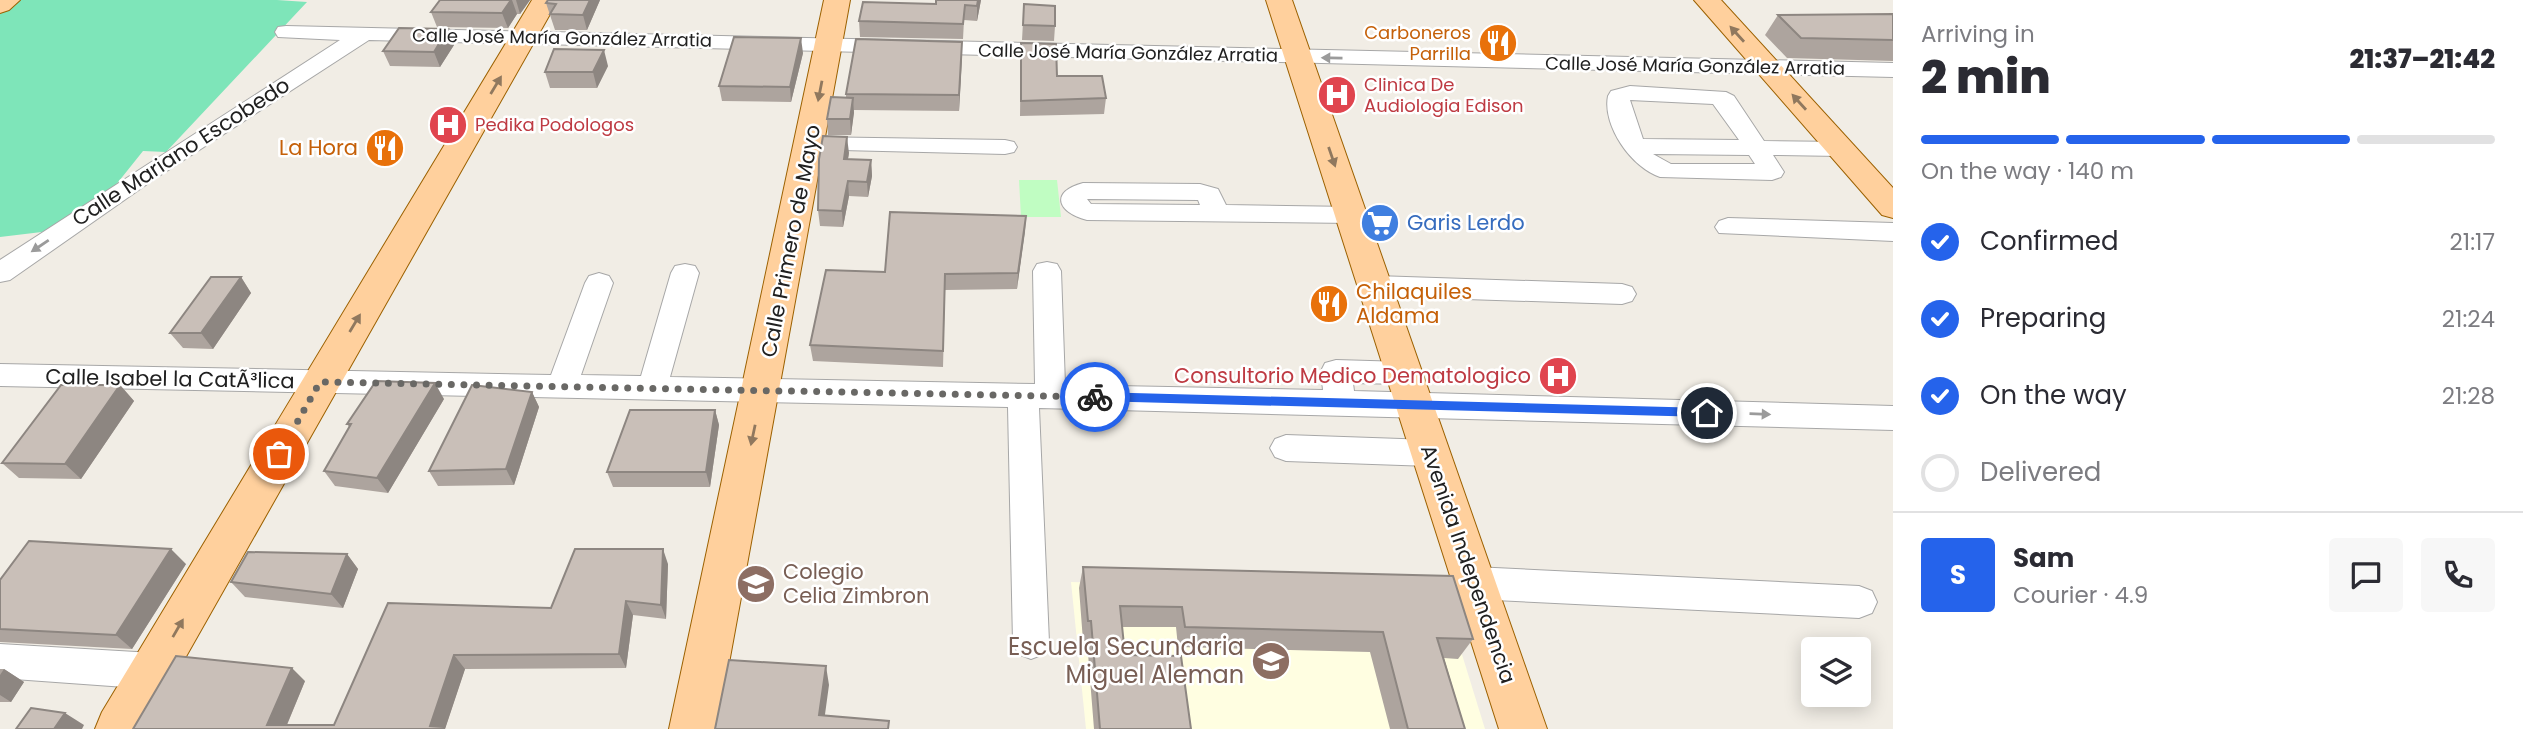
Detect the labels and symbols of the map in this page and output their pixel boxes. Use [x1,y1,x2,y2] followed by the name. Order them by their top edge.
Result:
[1364,20,1471,66] place label: Carboneros Parrilla
[412,22,712,53] street label: Calle José María González Arratia
[1477,22,1519,64] restaurant icon: Carboneros Parrilla
[1730,25,1746,42] one-way arrow
[978,37,1278,68] street label: Calle José María González Arratia
[1545,50,1845,81] street label: Calle José María González Arratia
[1321,52,1343,64] one-way arrow
[66,70,295,233] street label: Calle Mariano Escobedo
[1364,72,1524,118] place label: Clinica De Audiologia Edison
[1316,74,1358,116] hospital icon: Clinica De Audiologia Edison
[489,75,502,94] one-way arrow
[815,80,826,102] one-way arrow
[1791,93,1807,111] one-way arrow
[427,104,469,146] hospital icon: Pedika Podologos
[475,112,634,137] place label: Pedika Podologos
[754,122,827,360] street label: Calle Primero de Mayo
[364,127,406,169] restaurant icon: La Hora
[279,133,358,162] place label: La Hora
[1327,147,1338,168] one-way arrow
[1359,202,1401,244] supermarket icon: Garis Lerdo
[1407,208,1525,237] place label: Garis Lerdo
[31,239,50,252] one-way arrow
[1356,277,1472,330] place label: Chilaquiles Aldama
[1308,283,1350,325] restaurant icon: Chilaquiles Aldama
[349,313,361,333] one-way arrow
[1537,355,1579,397] hospital icon: Consultorio Medico Dematologico
[1174,361,1531,390] place label: Consultorio Medico Dematologico
[45,362,295,395] street label: Calle Isabel la CatÃ³lica
[1060,362,1130,432] courier
[1677,383,1737,443] pin
[1750,409,1772,420] one-way arrow
[249,424,309,484] pin
[748,424,759,446] one-way arrow
[1414,441,1523,687] street label: Avenida Independencia
[783,557,929,610] place label: Colegio Celia Zimbron
[735,563,777,605] school or university icon: Colegio Celia Zimbron
[172,618,184,637] one-way arrow
[1008,630,1244,691] place label: Escuela Secundaria Miguel Aleman
[1250,640,1292,682] school or university icon: Escuela Secundaria Miguel Aleman

